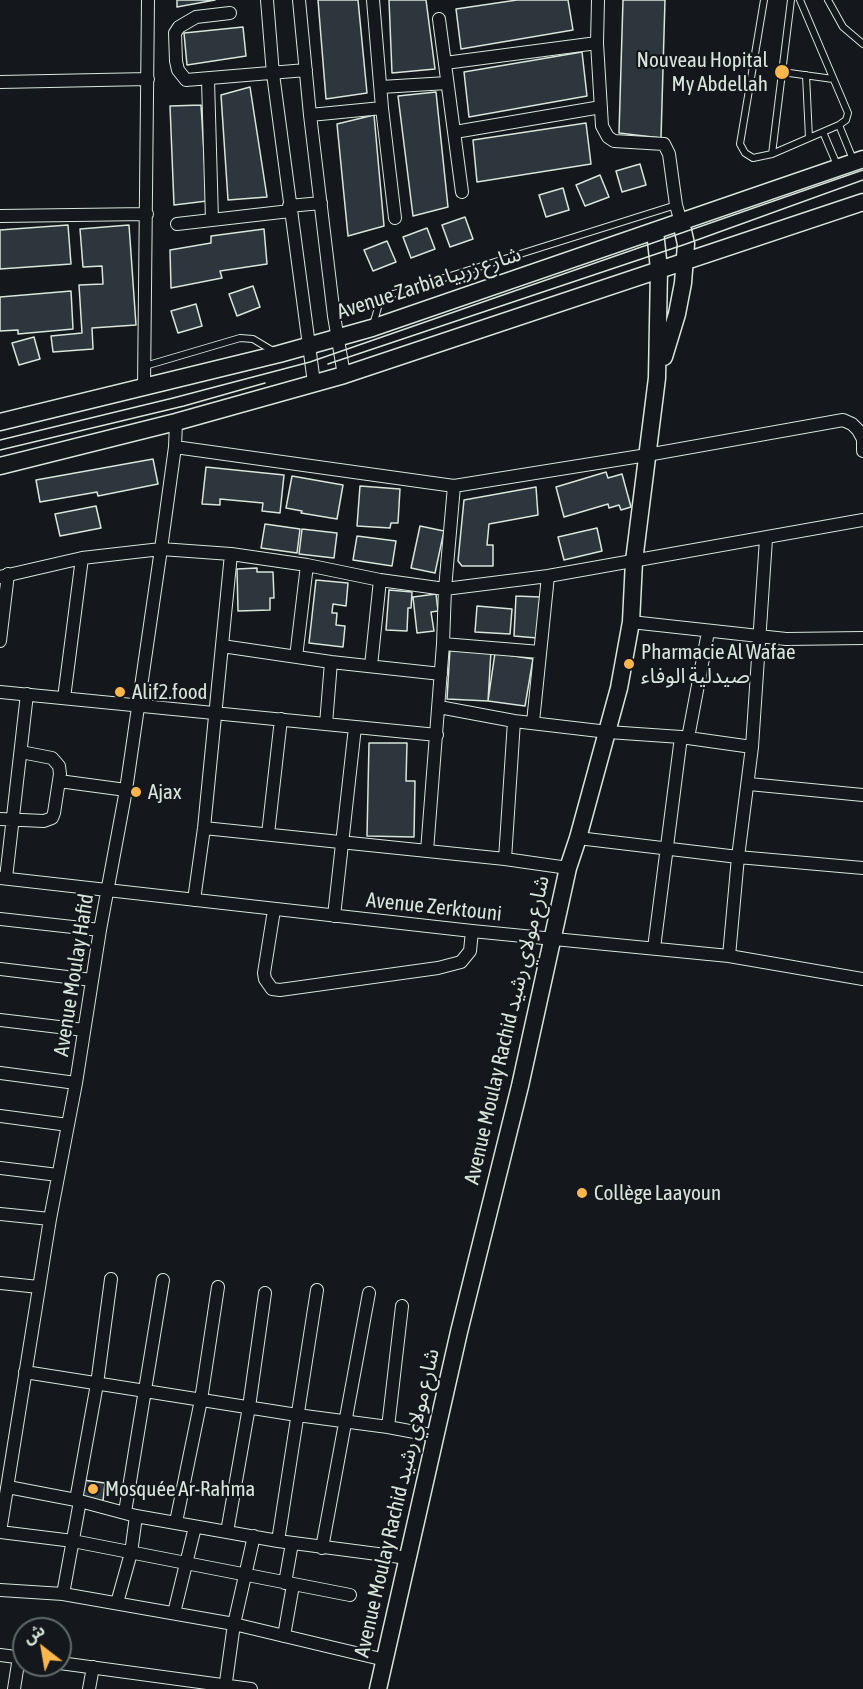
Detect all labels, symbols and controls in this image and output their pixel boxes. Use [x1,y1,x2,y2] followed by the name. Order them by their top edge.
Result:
[637,47,768,97] place label: Nouveau Hopital My Abdellah
[773,63,791,81] marker: Nouveau Hopital My Abdellah
[334,241,524,325] street label: Avenue Zarbia شارع زربيا
[641,639,796,689] place label: Pharmacie Al Wafae صيدلية الوفاء
[622,657,636,671] marker: Pharmacie Al Wafae صيدلية الوفاء
[132,679,208,705] place label: Alif2.food
[113,685,127,699] marker: Alif2.food
[148,779,181,805] place label: Ajax
[129,785,143,799] marker: Ajax
[459,873,555,1187] street label: Avenue Moulay Rachid شارع مولاي رشيد
[365,887,503,927] street label: Avenue Zerktouni
[49,892,99,1058] street label: Avenue Moulay Hafid
[594,1180,721,1206] place label: Collège Laayoun
[575,1186,589,1200] marker: Collège Laayoun
[349,1346,445,1660] street label: Avenue Moulay Rachid شارع مولاي رشيد
[105,1476,255,1502] place label: Mosquée Ar-Rahma
[86,1482,100,1496] marker: Mosquée Ar-Rahma
[12,1617,72,1677] north arrow
[20,1620,48,1647] text: ش

